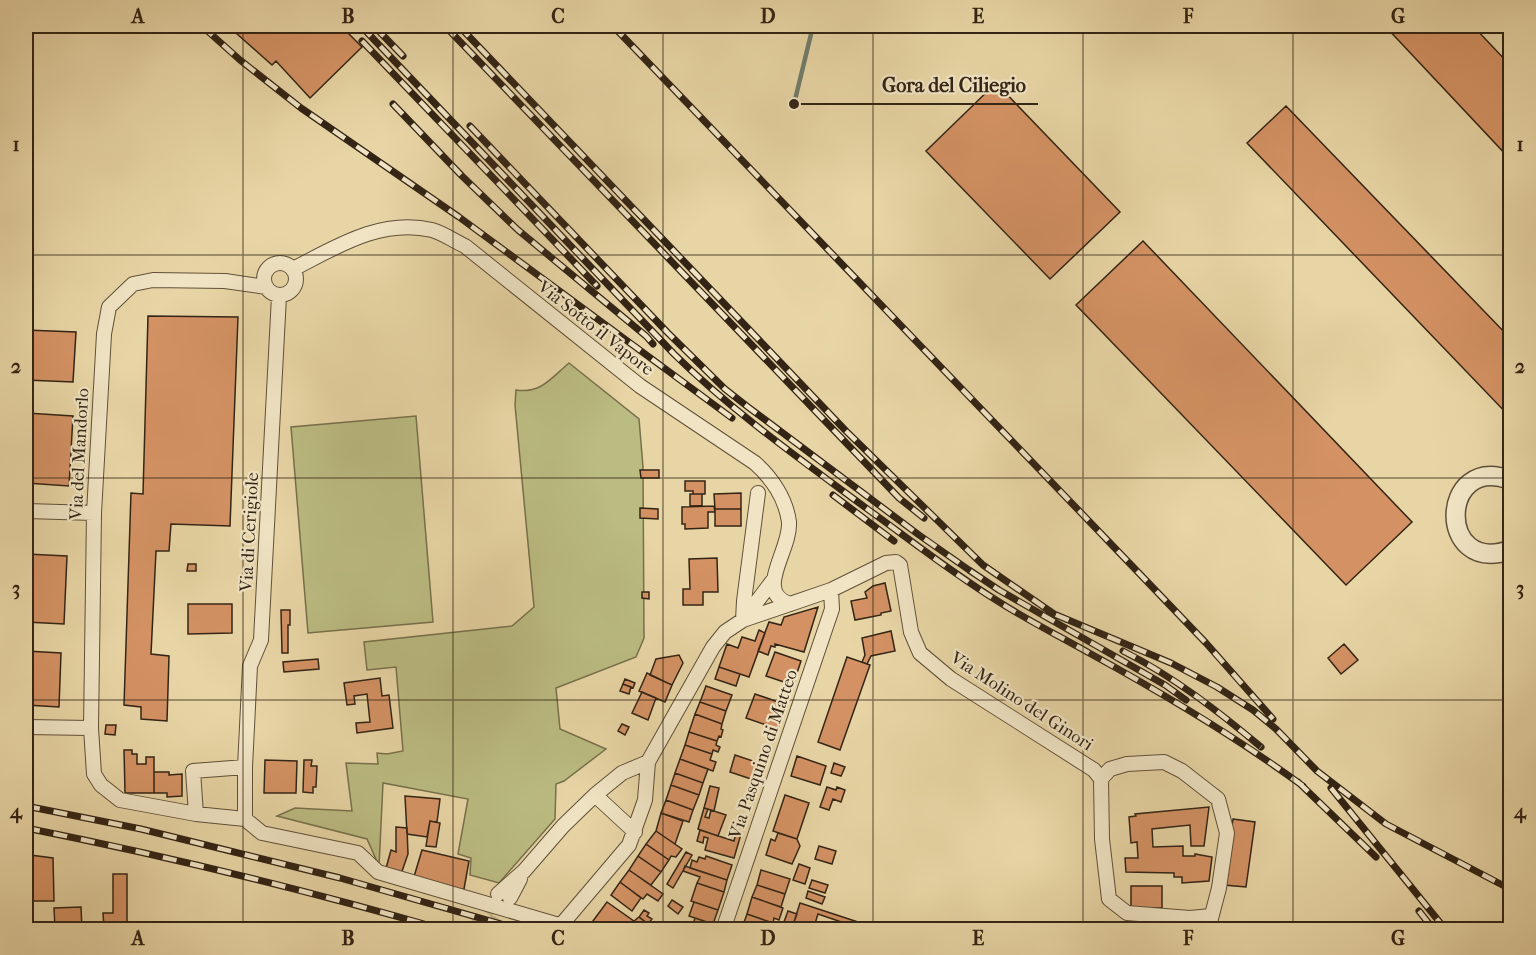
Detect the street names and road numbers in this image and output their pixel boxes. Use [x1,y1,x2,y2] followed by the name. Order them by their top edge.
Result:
[533,276,658,380] street label: Via Sotto il Vapore
[66,388,93,522] street label: Via del Mandorlo
[236,472,263,593] street label: Via di Cerigiole
[946,647,1098,756] street label: Via Molino del Ginori
[724,667,802,843] street label: Via Pasquino di Matteo

